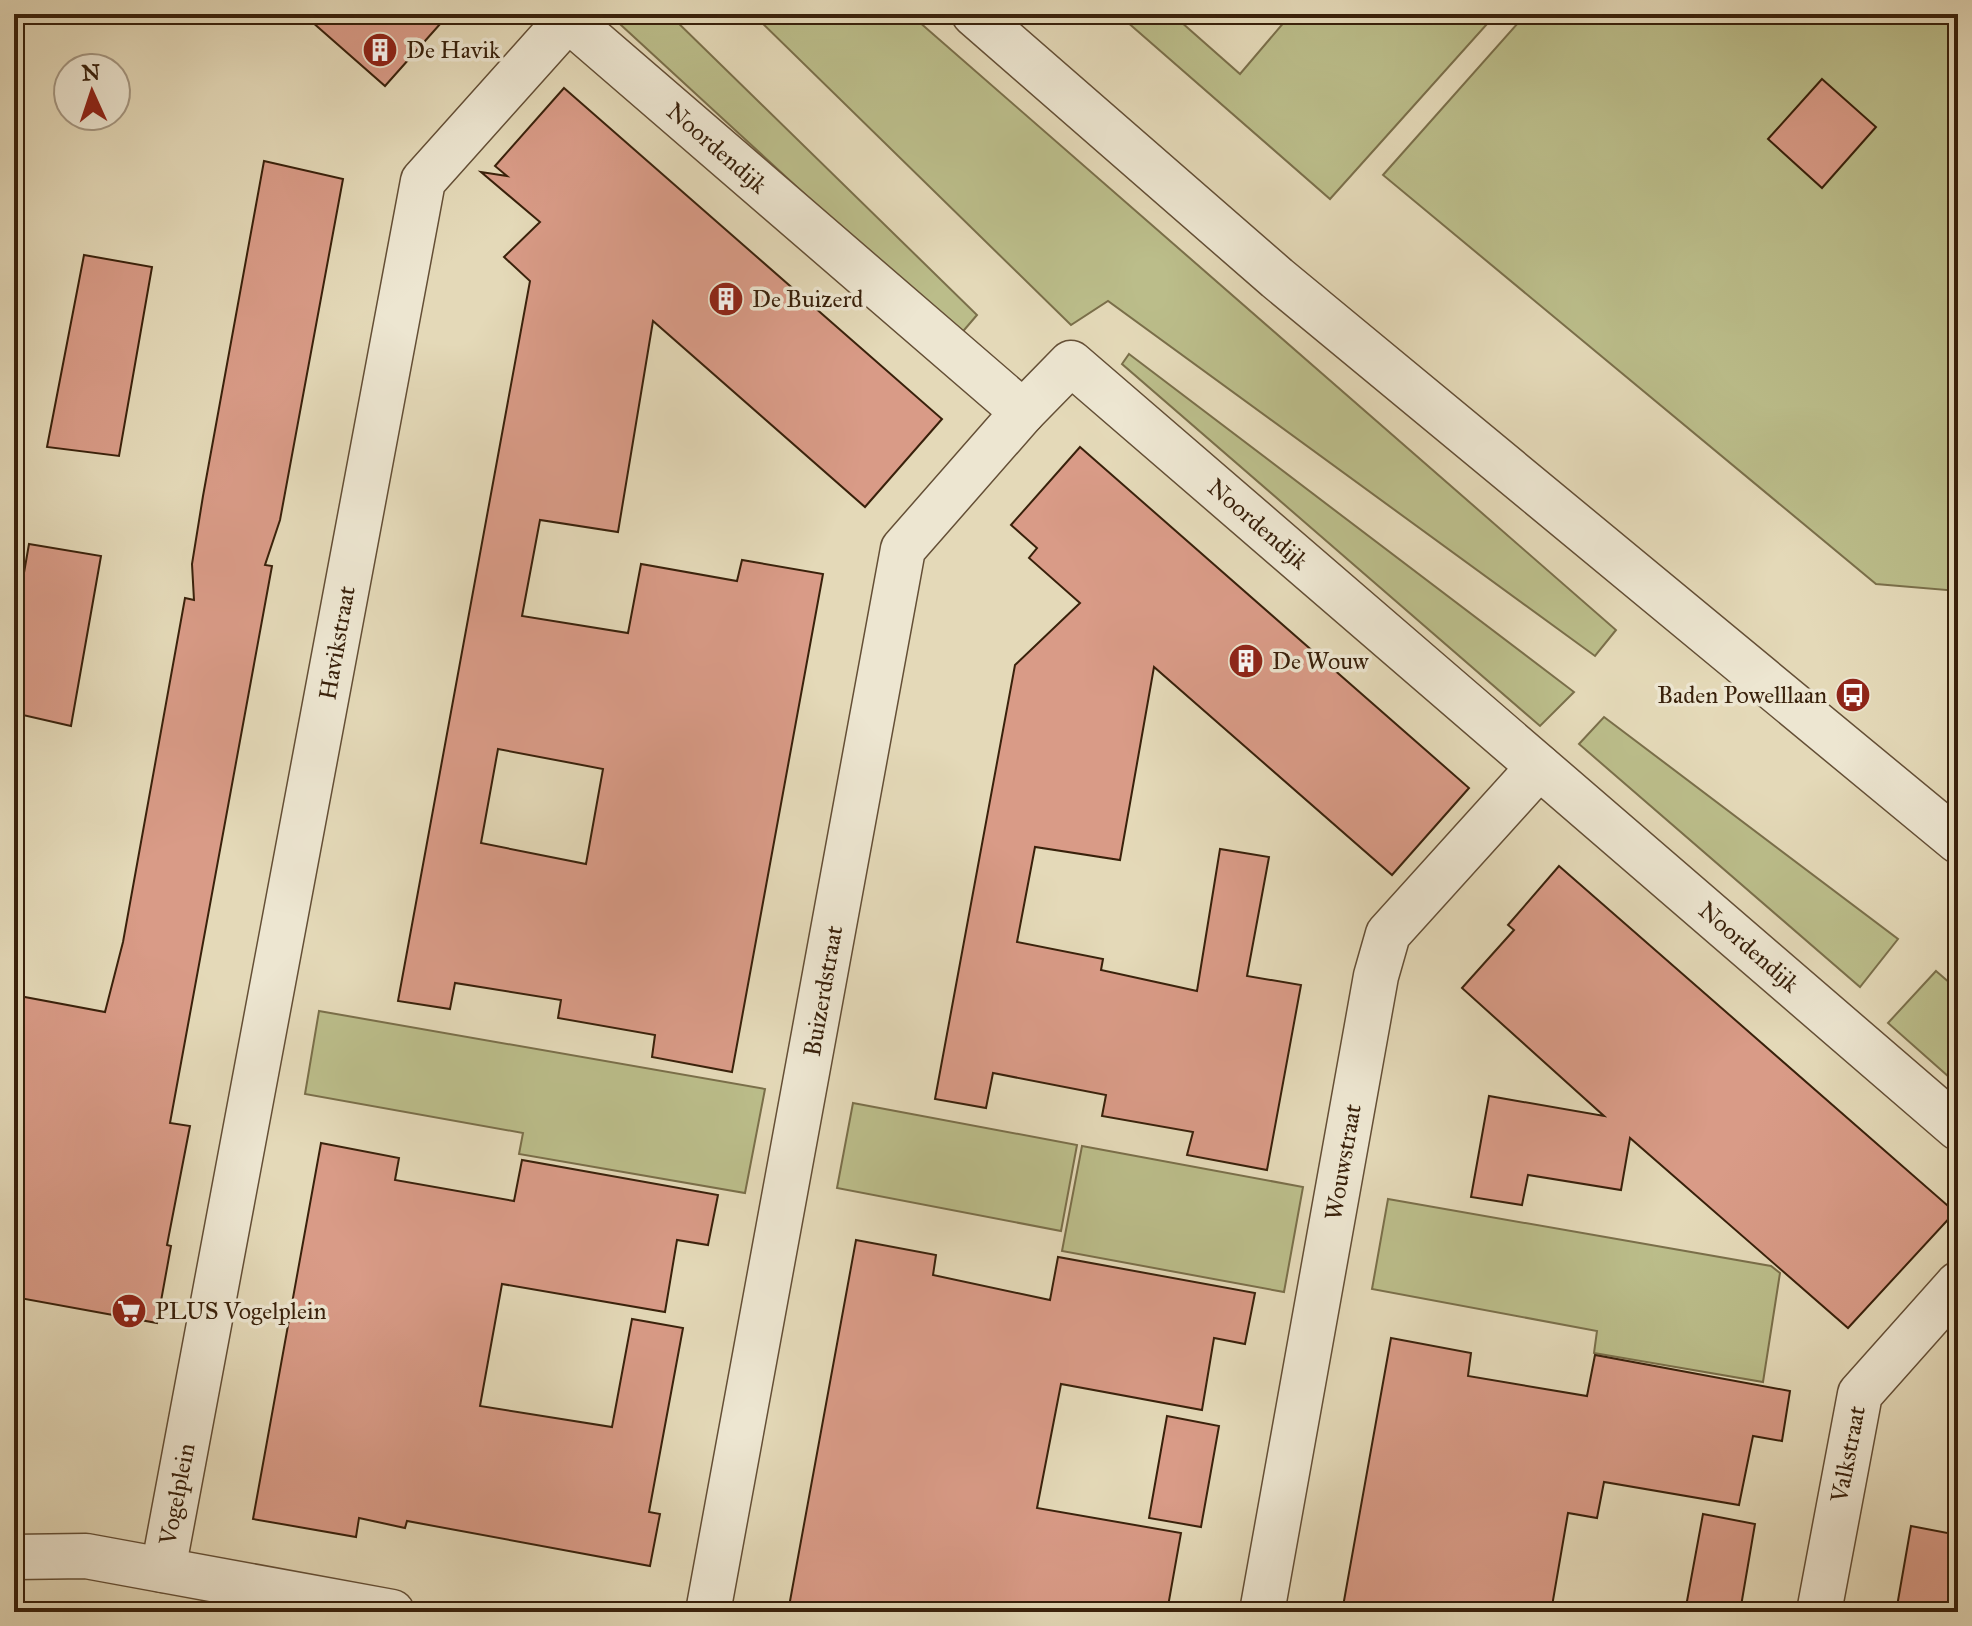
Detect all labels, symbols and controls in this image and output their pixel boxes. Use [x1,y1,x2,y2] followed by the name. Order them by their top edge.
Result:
[361,31,399,69] building icon: De Havik
[406,35,501,65] place label: De Havik
[52,52,132,132] north arrow
[81,59,101,86] text: N
[660,96,774,201] street label: Noordendijk
[707,280,745,318] building icon: De Buizerd
[752,284,863,314] place label: De Buizerd
[1201,472,1315,577] street label: Noordendijk
[312,583,362,702] street label: Havikstraat
[1227,642,1265,680] building icon: De Wouw
[1272,646,1370,676] place label: De Wouw
[1834,676,1872,714] bus stop icon: Baden Powelllaan
[1657,680,1827,710] place label: Baden Powelllaan
[1692,895,1806,1000] street label: Noordendijk
[797,923,849,1059] street label: Buizerdstraat
[1318,1101,1368,1222] street label: Wouwstraat
[110,1292,148,1330] supermarket icon: PLUS Vogelplein
[155,1296,327,1326] place label: PLUS Vogelplein
[1824,1403,1872,1506] street label: Valkstraat
[152,1441,202,1548] street label: Vogelplein

